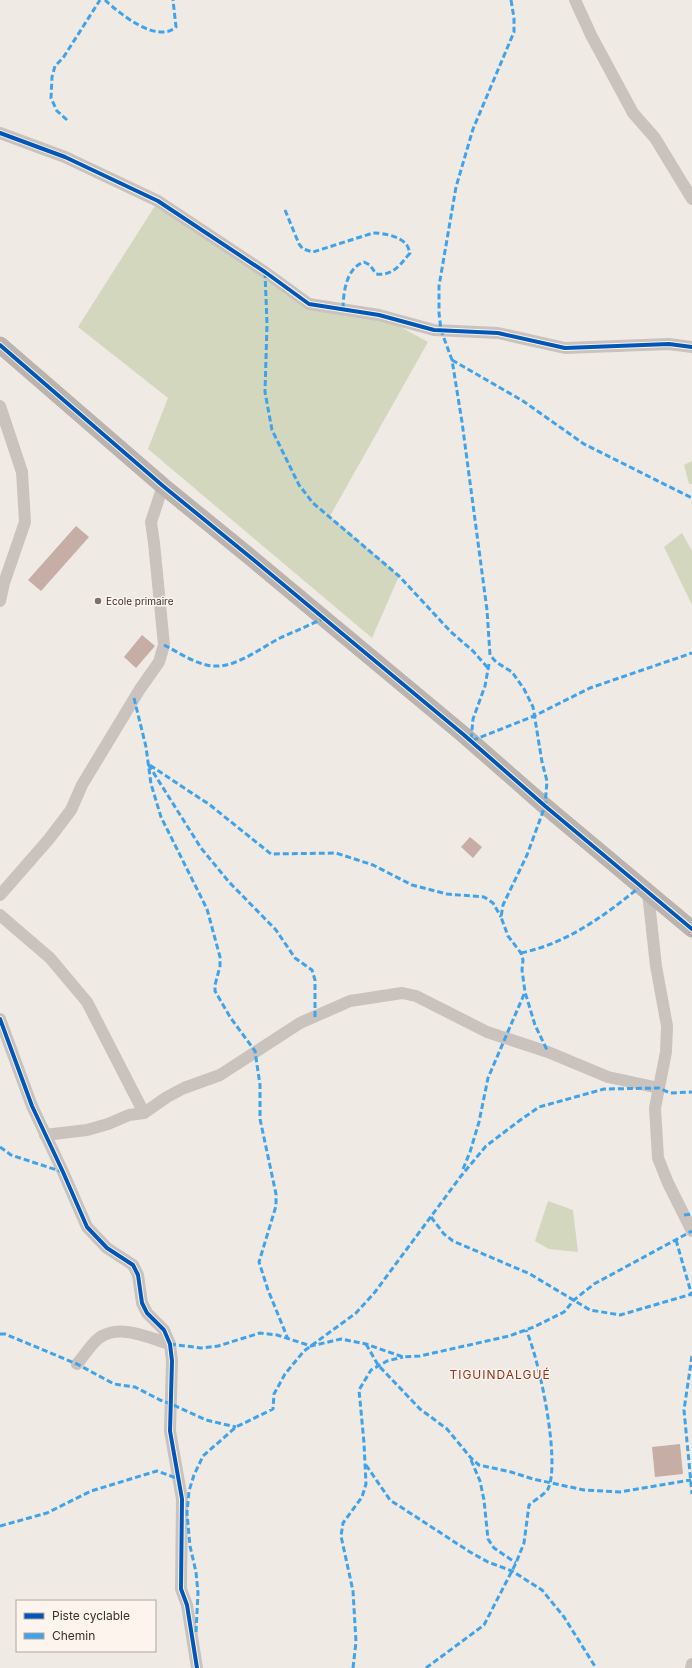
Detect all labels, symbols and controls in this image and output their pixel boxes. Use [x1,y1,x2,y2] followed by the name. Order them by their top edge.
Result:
[106,595,174,607] place label: Ecole primaire
[93,596,103,606] marker: Ecole primaire
[449,1367,551,1382] district label: TIGUINDALGUÉ
[16,1600,156,1652] legend
[52,1608,130,1623] text: Piste cyclable
[52,1628,95,1643] text: Chemin

